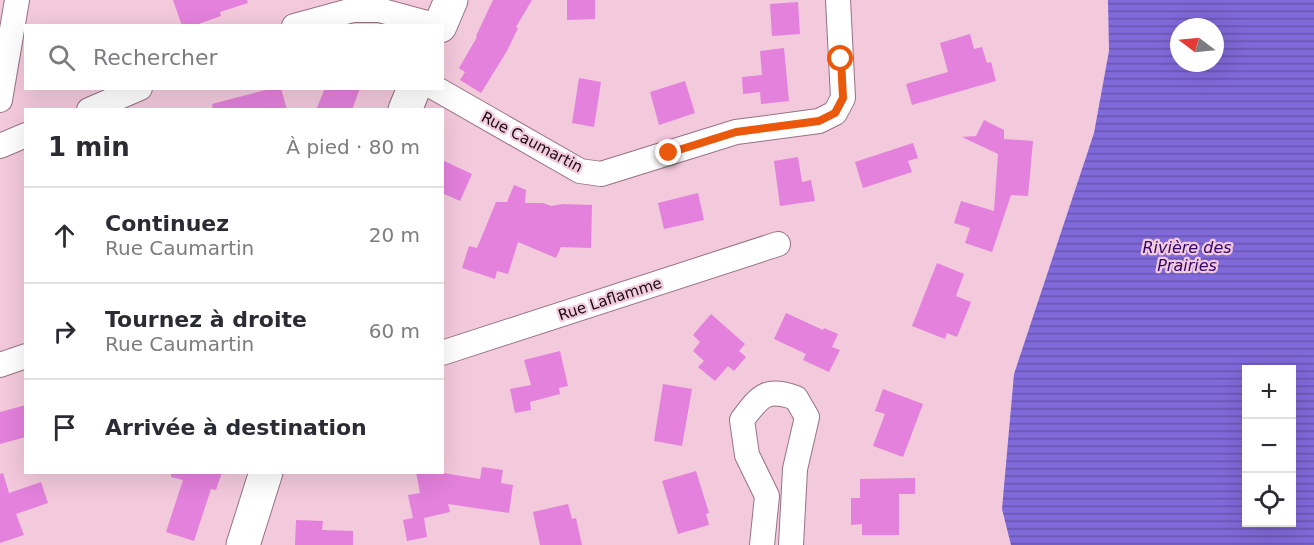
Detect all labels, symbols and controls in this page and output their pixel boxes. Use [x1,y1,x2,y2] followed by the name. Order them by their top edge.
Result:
[1170,18,1224,72] north arrow
[24,24,444,90] search box
[45,41,78,74] icon: search
[93,45,218,70] text: Rechercher
[827,45,853,71] route start
[478,108,586,176] street label: Rue Caumartin
[48,132,130,162] text: 1 min
[286,135,420,159] text: À pied · 80 m
[655,139,681,165] route end
[105,211,229,236] text: Continuez
[48,219,81,252] icon: ahead
[369,223,420,247] text: 20 m
[105,236,254,260] text: Rue Caumartin
[1142,238,1232,275] water label: Rivière des Prairies
[556,274,664,324] street label: Rue Laflamme
[105,307,307,332] text: Tournez à droite
[48,315,81,348] icon: right
[369,319,420,343] text: 60 m
[105,332,254,356] text: Rue Caumartin
[1242,365,1296,527] map controls
[1242,365,1296,419] button: +
[48,411,81,444] icon: arrive
[105,415,367,440] text: Arrivée à destination
[1242,419,1296,473] button: −
[1242,473,1296,527] button: locate

